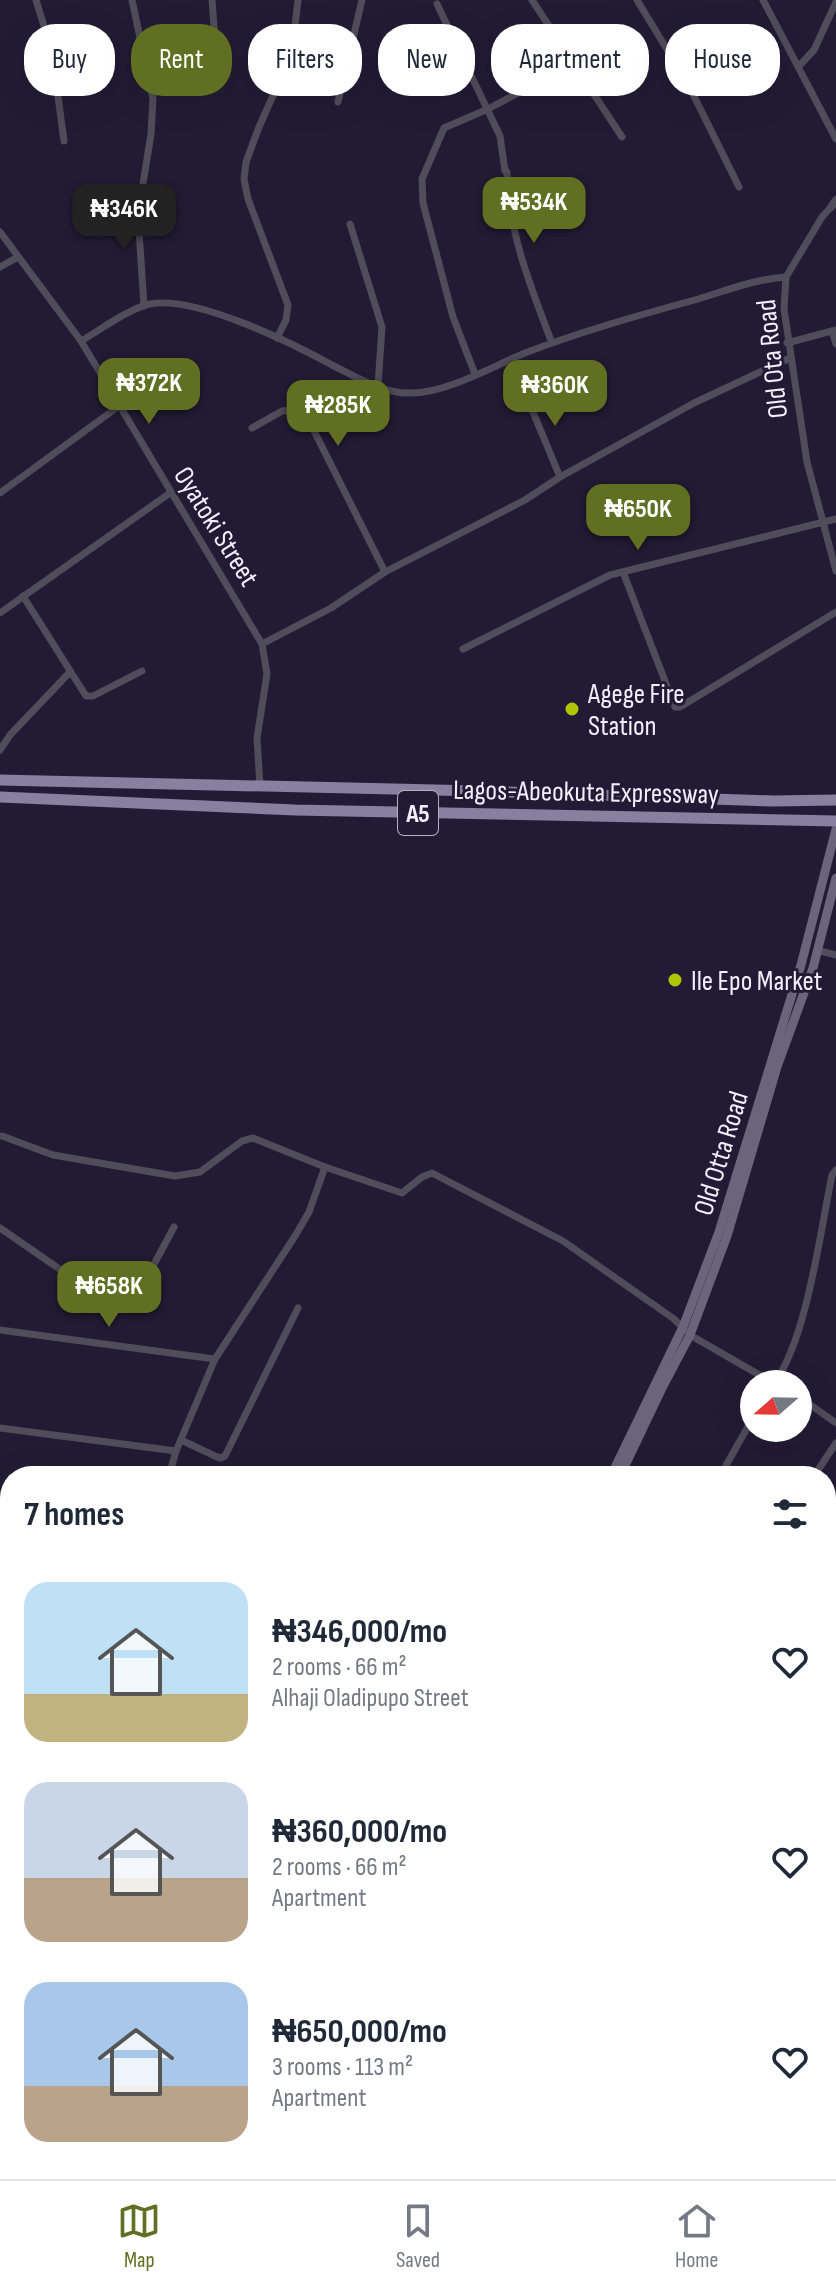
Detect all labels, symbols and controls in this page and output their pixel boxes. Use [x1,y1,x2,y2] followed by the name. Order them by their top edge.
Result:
[24,24,115,96] chip: Buy
[131,24,232,96] chip: Rent
[248,24,362,96] chip: Filters
[378,24,475,96] chip: New
[491,24,649,96] chip: Apartment
[665,24,780,96] chip: House
[478,177,590,245] pin: ₦534K
[68,184,180,252] pin: ₦346K
[501,187,567,218] text: ₦534K
[90,194,158,225] text: ₦346K
[750,298,795,420] street label: Old Ota Road
[93,358,205,426] pin: ₦372K
[499,360,611,428] pin: ₦360K
[116,368,182,399] text: ₦372K
[521,370,589,401] text: ₦360K
[282,380,394,448] pin: ₦285K
[305,390,371,421] text: ₦285K
[166,461,265,593] street label: Oyatoki Street
[582,484,694,552] pin: ₦650K
[604,494,672,525] text: ₦650K
[587,678,685,743] place label: Agege Fire Station
[563,700,581,718] marker: Agege Fire Station
[453,774,719,811] street label: Lagos-Abeokuta Expressway
[398,791,438,835] road number: A5
[691,965,822,998] place label: Ile Epo Market
[666,971,684,989] marker: Ile Epo Market
[687,1088,756,1219] street label: Old Otta Road
[53,1261,165,1329] pin: ₦658K
[75,1271,143,1302] text: ₦658K
[740,1370,812,1442] north arrow
[740,1370,812,1442] map controls
[768,1492,812,1536] icon: filters
[24,1494,124,1535] text: 7 homes
[272,1611,447,1652] text: ₦346,000/mo
[88,1614,184,1710] icon: home
[768,1640,812,1684] icon: heart
[272,1652,407,1683] text: 2 rooms · 66 m²
[272,1683,469,1714] text: Alhaji Oladipupo Street
[272,1811,447,1852] text: ₦360,000/mo
[88,1814,184,1910] icon: home
[768,1840,812,1884] icon: heart
[272,1852,407,1883] text: 2 rooms · 66 m²
[272,1883,366,1914] text: Apartment
[272,2011,447,2052] text: ₦650,000/mo
[88,2014,184,2110] icon: home
[768,2040,812,2084] icon: heart
[272,2052,413,2083] text: 3 rooms · 113 m²
[272,2083,366,2114] text: Apartment
[117,2199,161,2274] tab: Map
[396,2199,440,2274] tab: Saved
[675,2199,719,2274] tab: Home

